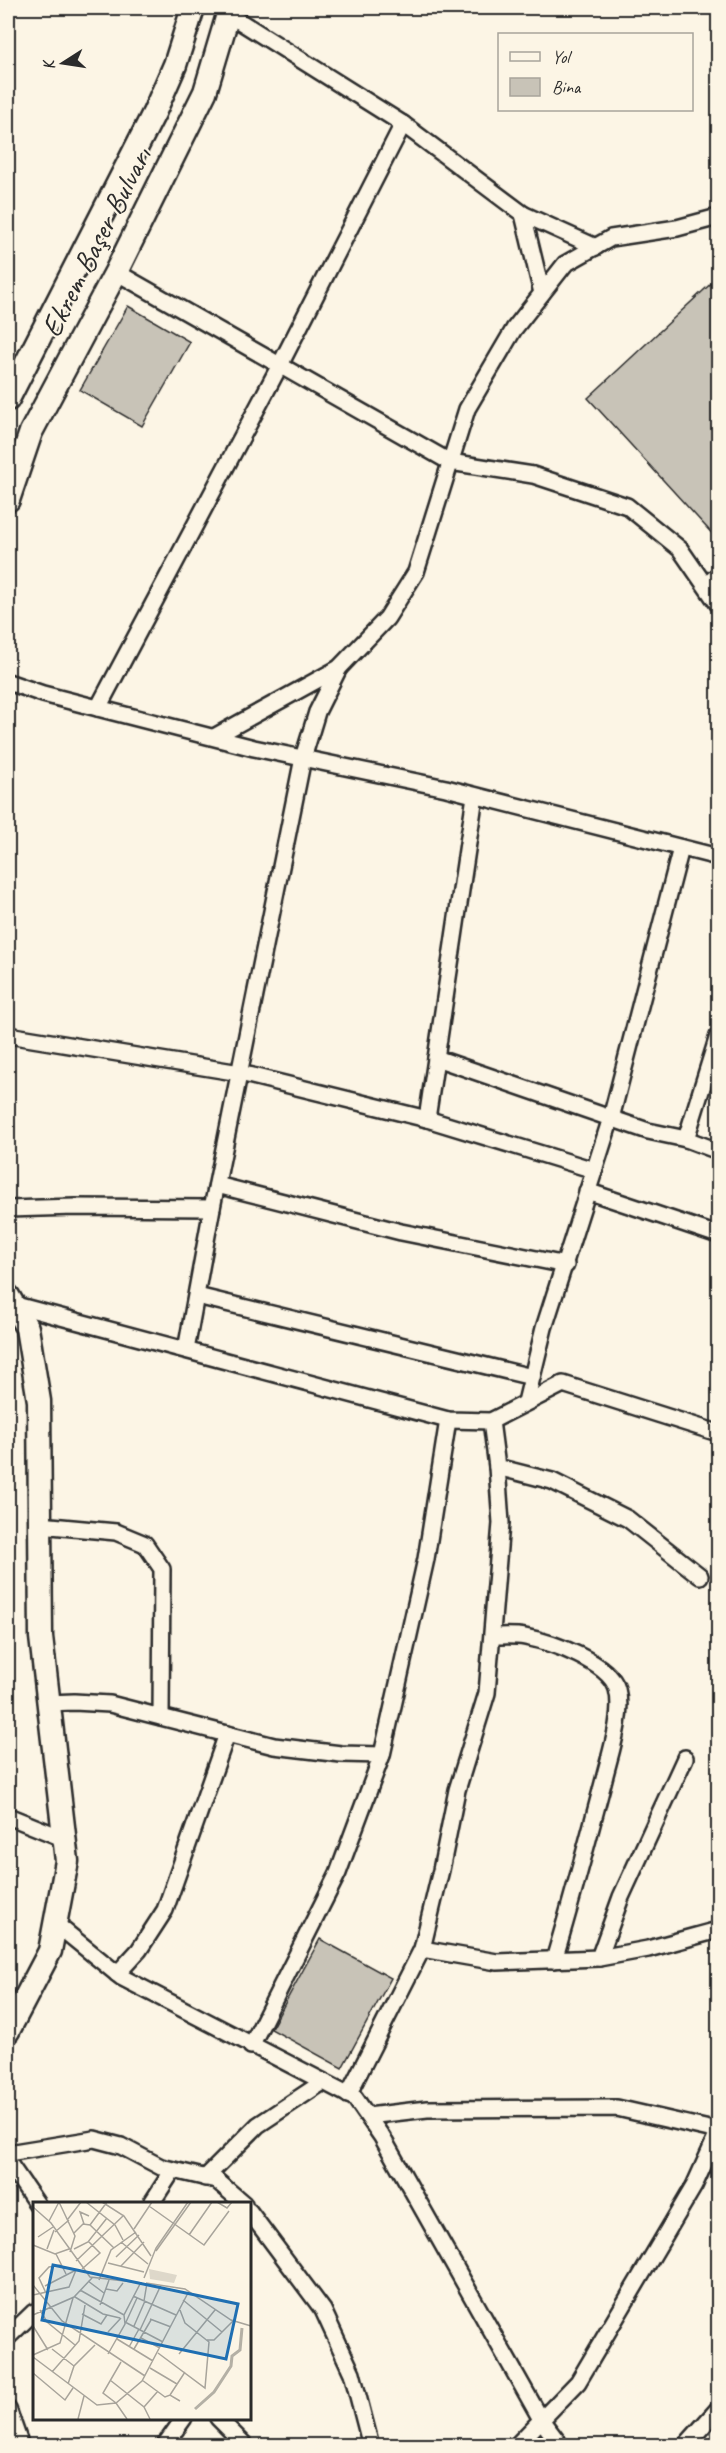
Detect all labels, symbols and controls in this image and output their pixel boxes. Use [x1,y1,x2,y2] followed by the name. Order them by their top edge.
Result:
[33,33,93,93] north arrow
[498,33,693,111] legend
[552,46,572,68] text: Yol
[38,56,60,72] text: K
[552,76,582,98] text: Bina
[32,140,161,343] street label: Ekrem Başer Bulvarı
[33,2202,250,2420] inset map

